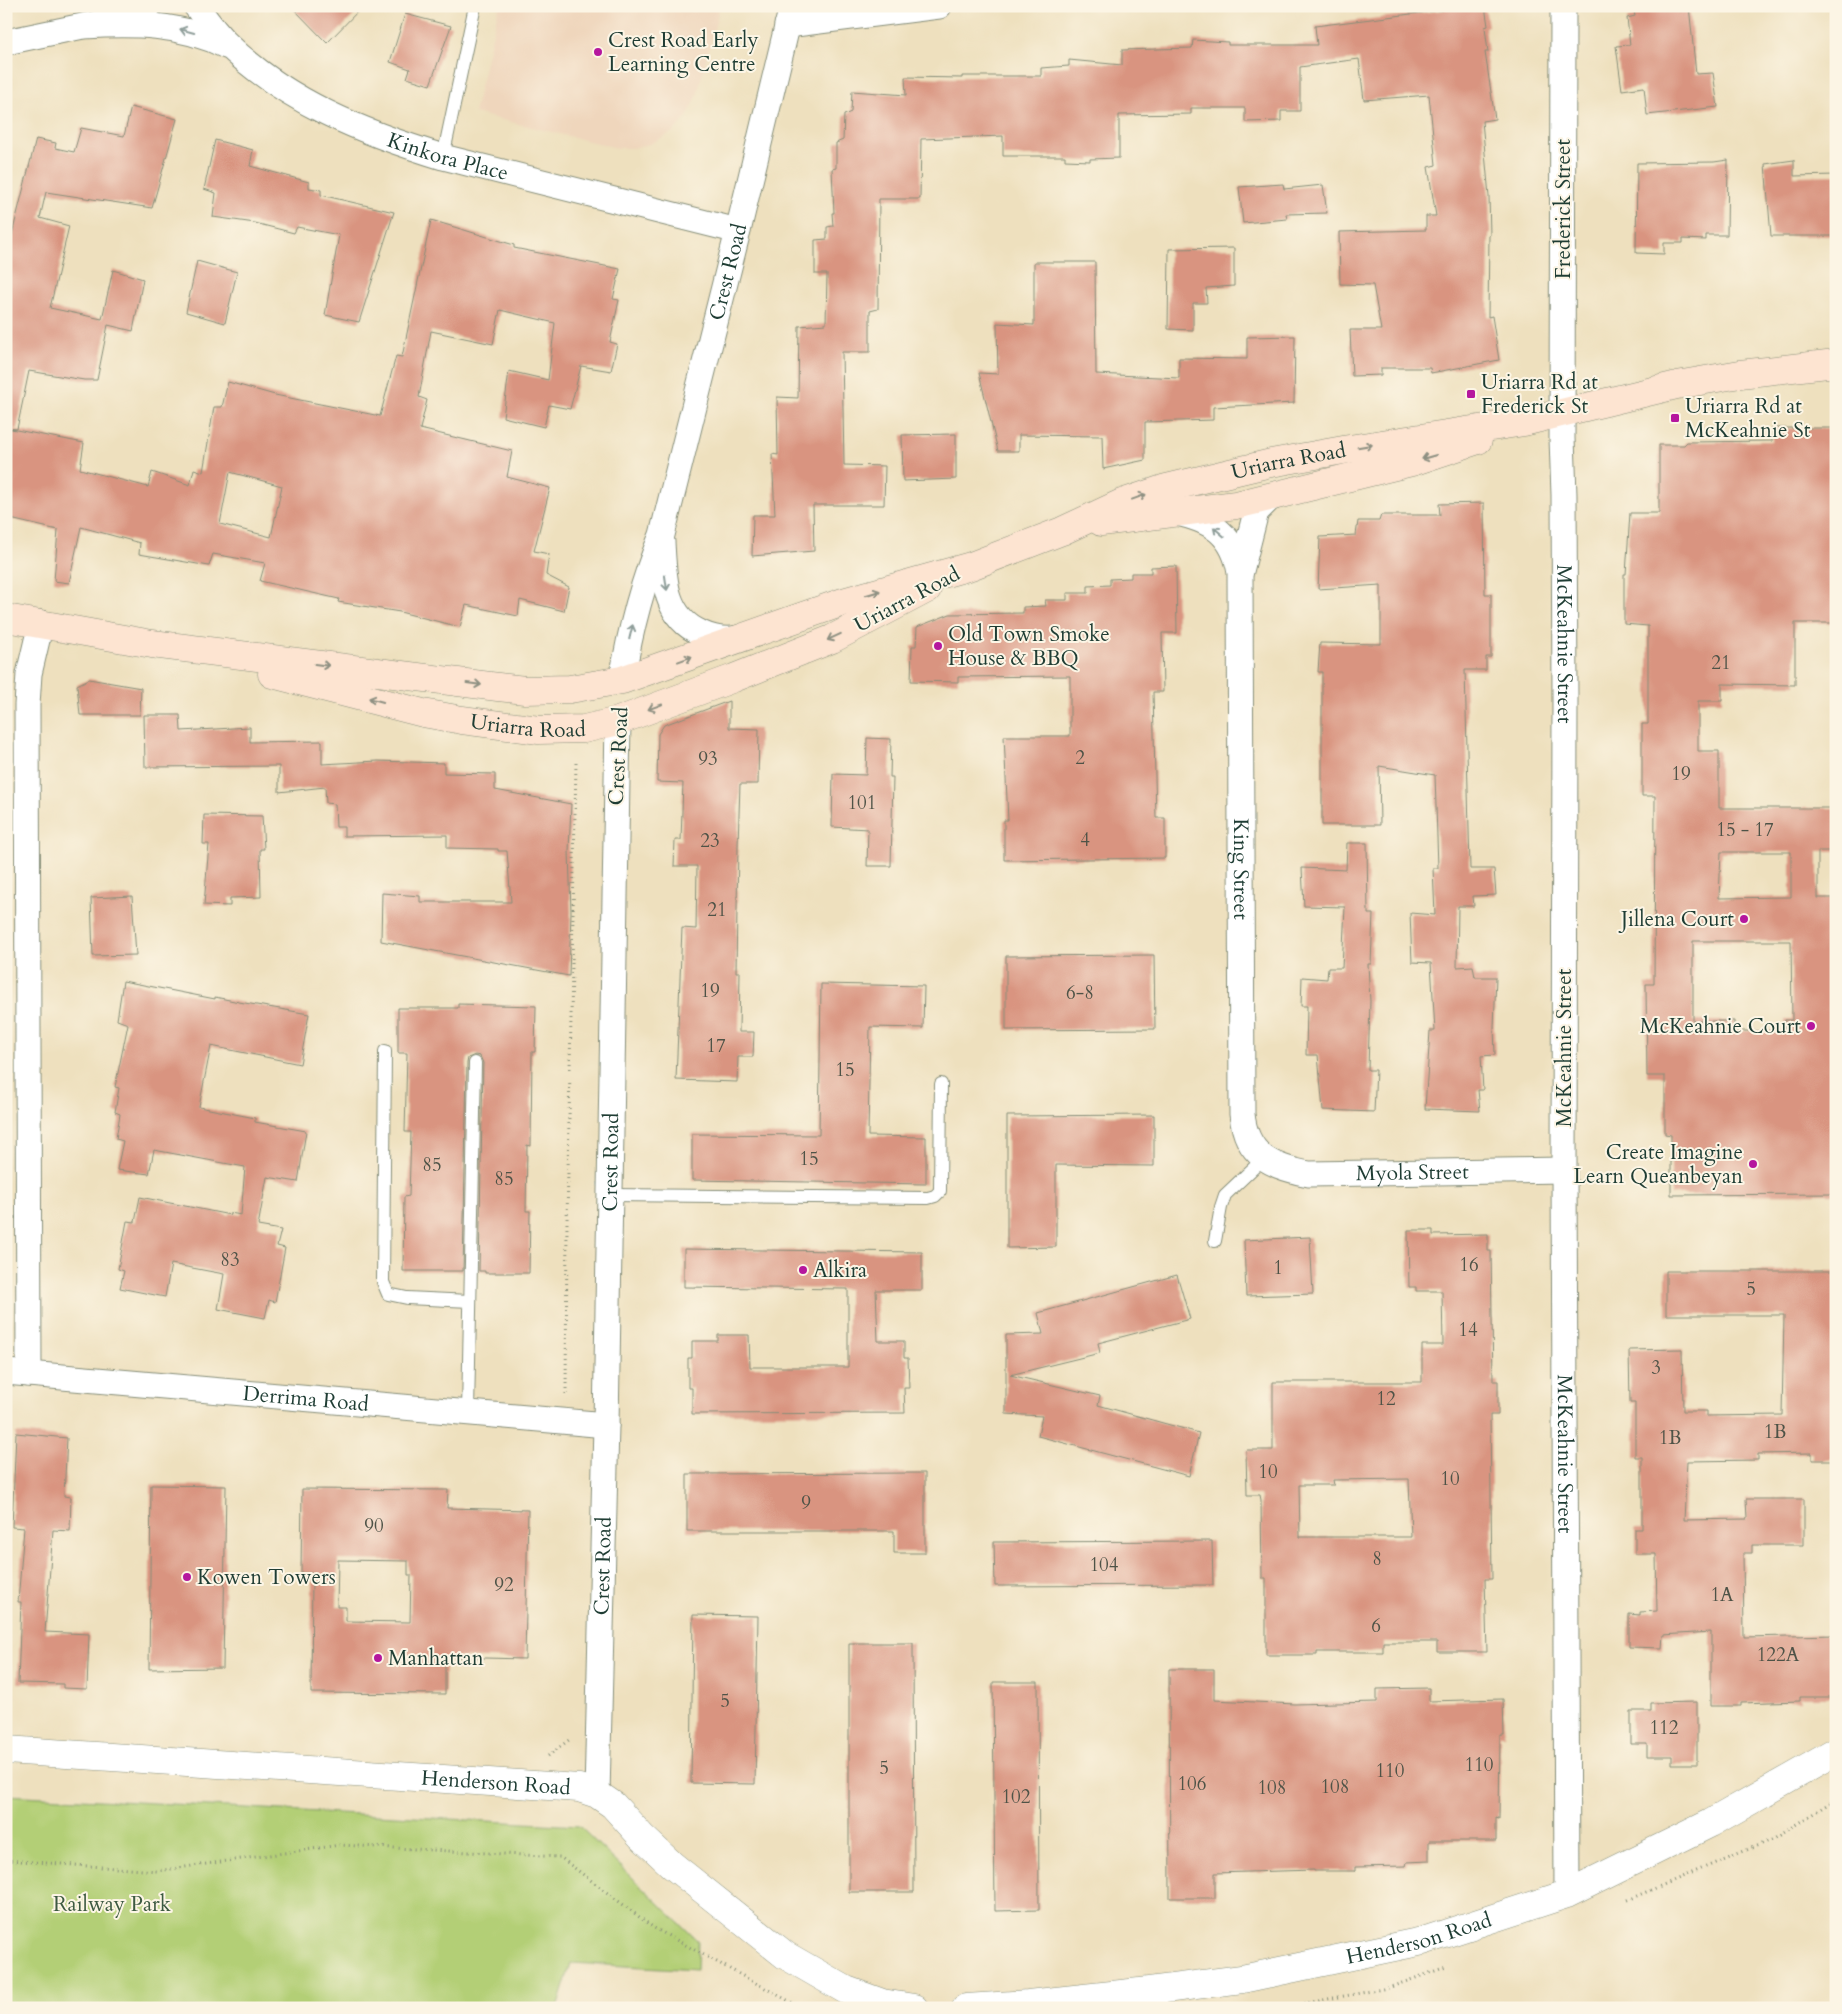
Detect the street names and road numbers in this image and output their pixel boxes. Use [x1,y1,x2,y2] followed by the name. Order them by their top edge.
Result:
[383,126,511,188] street label: Kinkora Place
[1549,138,1578,279] street label: Frederick Street
[702,221,754,323] street label: Crest Road
[1228,436,1348,487] street label: Uriarra Road
[849,559,965,639] street label: Uriarra Road
[1549,565,1579,724] street label: McKeahnie Street
[601,706,636,806] street label: Crest Road
[468,707,586,745] street label: Uriarra Road
[1226,818,1255,920] street label: King Street
[1550,968,1579,1127] street label: McKeahnie Street
[596,1113,626,1212] street label: Crest Road
[1356,1157,1469,1188] street label: Myola Street
[1550,1375,1580,1534] street label: McKeahnie Street
[241,1379,370,1419] street label: Derrima Road
[587,1516,619,1616] street label: Crest Road
[420,1764,571,1802] street label: Henderson Road
[1343,1906,1495,1972] street label: Henderson Road

